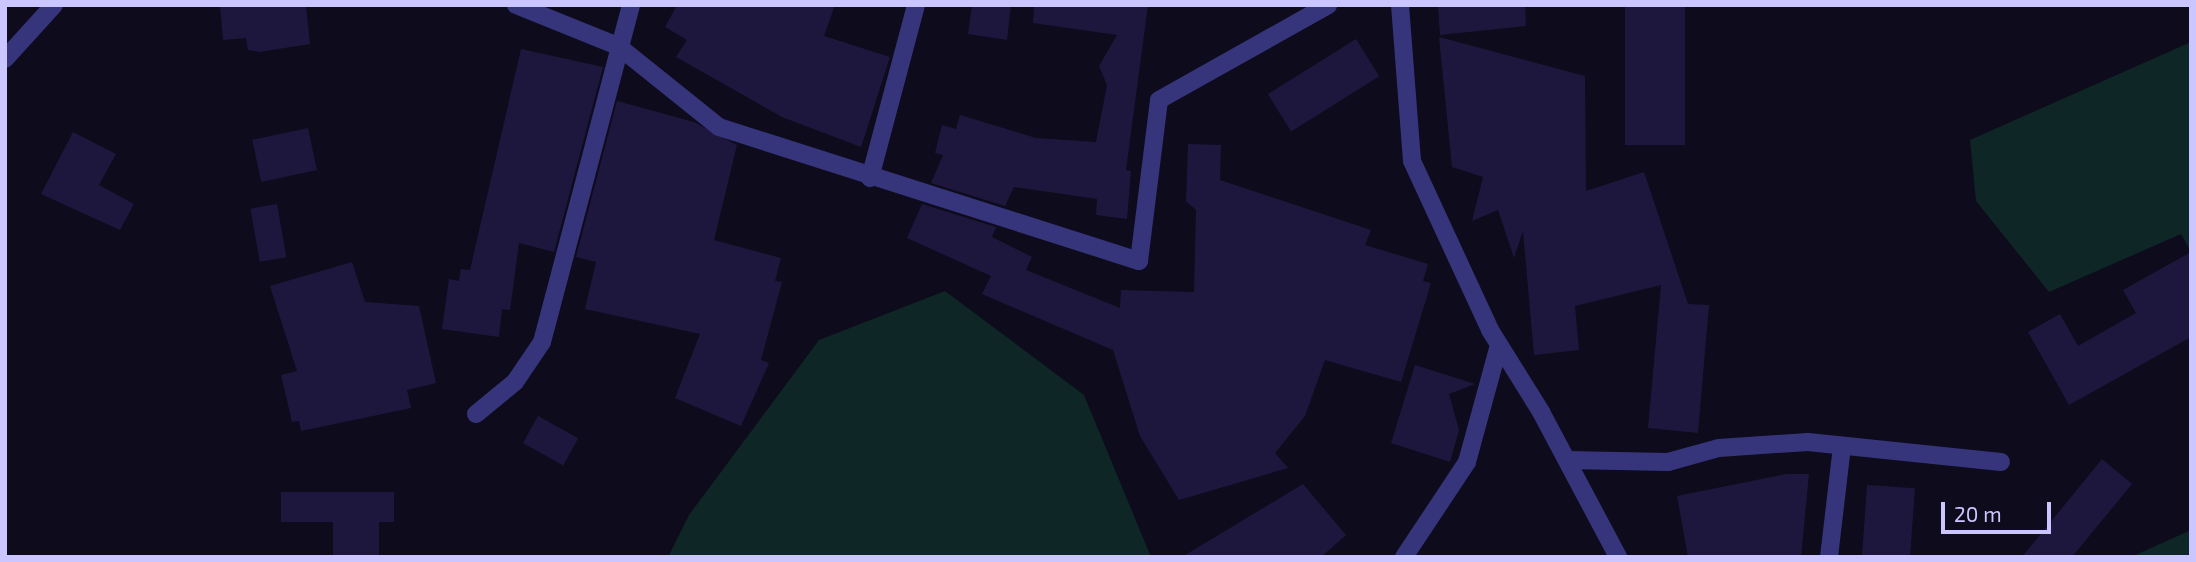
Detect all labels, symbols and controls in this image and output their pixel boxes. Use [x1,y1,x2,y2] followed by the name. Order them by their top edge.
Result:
[1944,489,2054,532] scale bar
[1954,501,2002,526] text: 20 m

